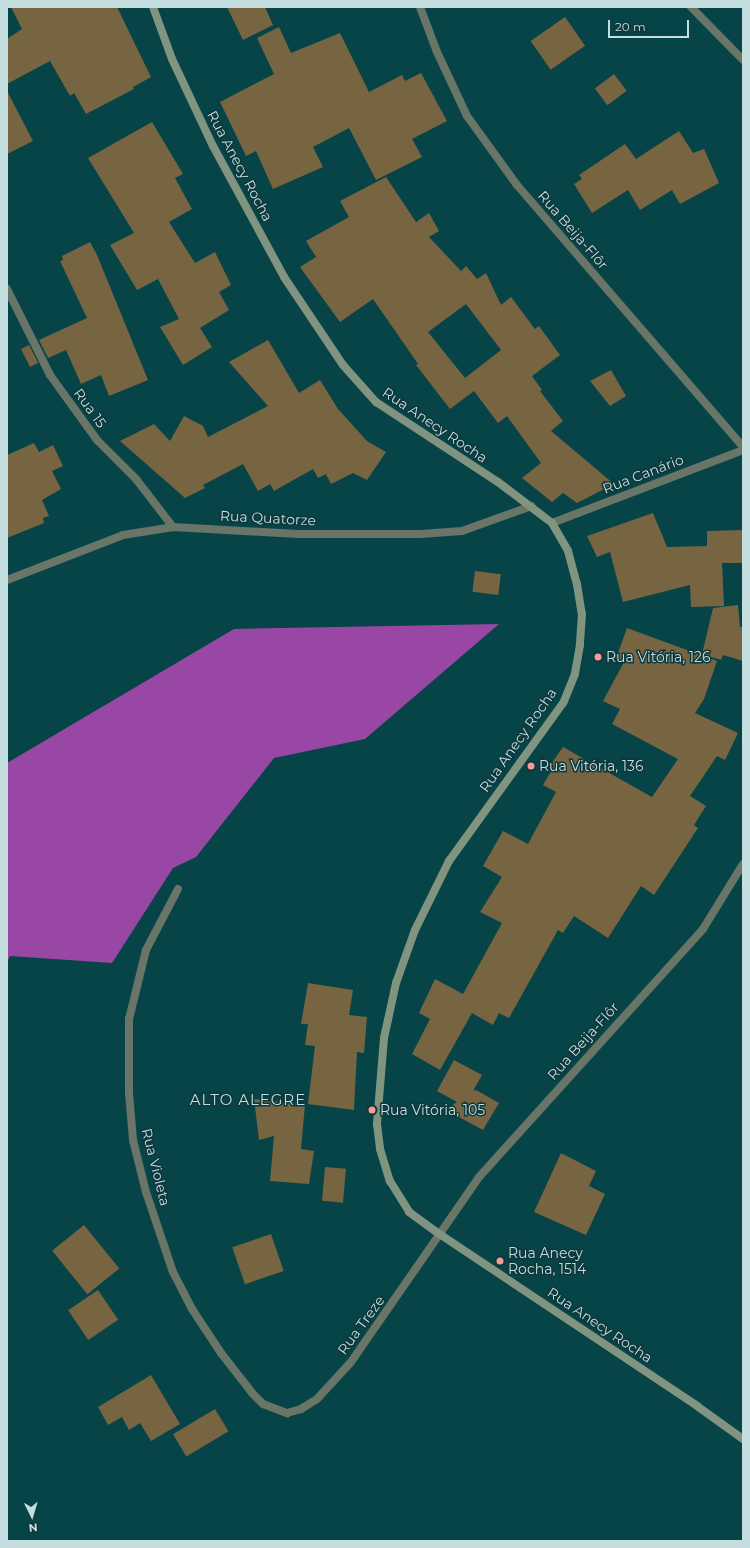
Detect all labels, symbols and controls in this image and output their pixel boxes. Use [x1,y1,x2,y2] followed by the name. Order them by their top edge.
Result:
[610,12,691,38] scale bar
[615,19,646,34] text: 20 m
[204,108,276,224] street label: Rua Anecy Rocha
[534,187,612,273] street label: Rua Beija-Flôr
[379,384,491,466] street label: Rua Anecy Rocha
[70,385,110,431] street label: Rua 15
[600,451,686,497] street label: Rua Canário
[220,507,316,529] street label: Rua Quatorze
[606,649,710,665] place label: Rua Vitória, 126
[593,652,603,662] marker: Rua Vitória, 126
[476,685,560,795] street label: Rua Anecy Rocha
[539,758,643,774] place label: Rua Vitória, 136
[526,761,536,771] marker: Rua Vitória, 136
[544,999,622,1083] street label: Rua Beija-Flôr
[190,1091,306,1109] district label: ALTO ALEGRE
[380,1102,485,1118] place label: Rua Vitória, 105
[367,1105,377,1115] marker: Rua Vitória, 105
[138,1126,174,1208] street label: Rua Violeta
[508,1245,586,1278] place label: Rua Anecy Rocha, 1514
[495,1256,505,1266] marker: Rua Anecy Rocha, 1514
[544,1284,656,1366] street label: Rua Anecy Rocha
[334,1292,388,1358] street label: Rua Treze
[12,1496,52,1536] north arrow
[28,1521,38,1535] text: N

